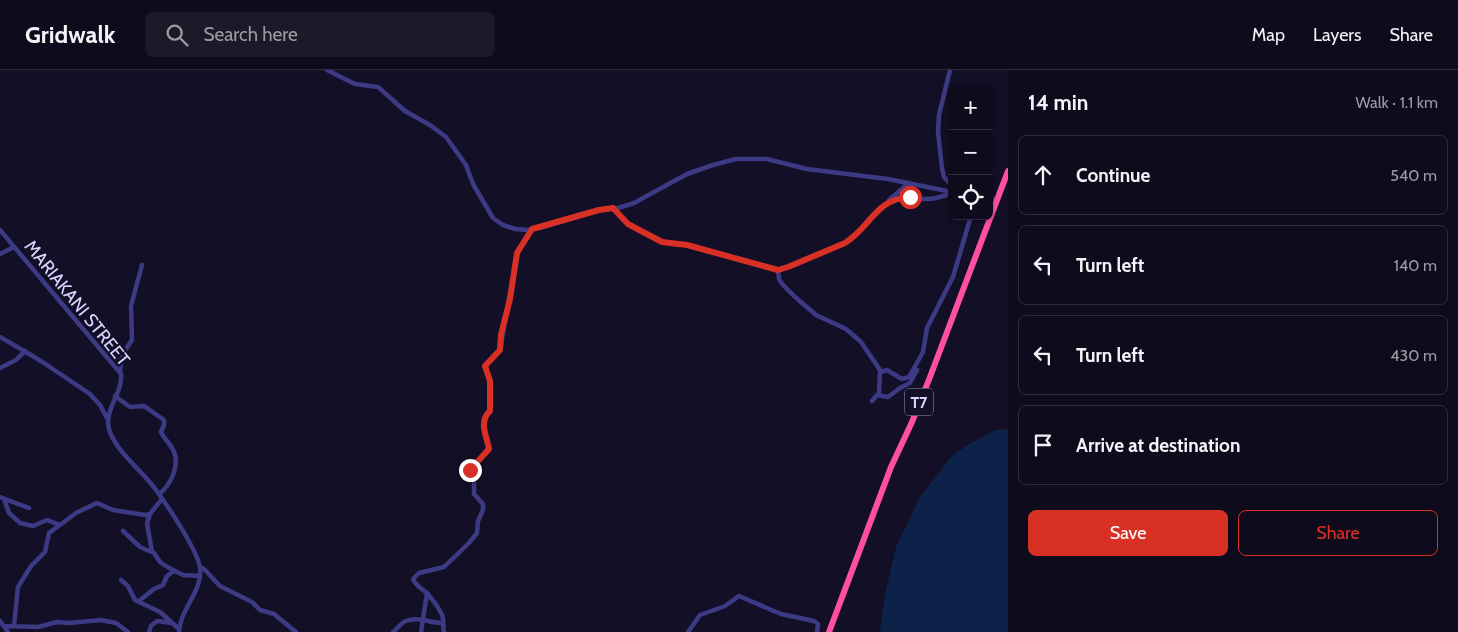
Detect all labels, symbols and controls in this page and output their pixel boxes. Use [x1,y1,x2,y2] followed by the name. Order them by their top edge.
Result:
[145,12,495,57] search box
[25,20,115,49] text: Gridwalk
[163,21,191,49] icon: search
[203,23,298,46] text: Search here
[1252,24,1285,46] text: Map
[1313,24,1362,46] text: Layers
[1390,24,1433,46] text: Share
[948,85,993,220] map controls
[948,85,993,130] button: +
[1028,90,1088,115] text: 14 min
[1356,93,1438,112] text: Walk · 1.1 km
[948,130,993,175] button: −
[1029,161,1057,189] icon: ahead
[1076,164,1150,187] text: Continue
[1390,166,1437,185] text: 540 m
[948,175,993,220] button: locate
[899,186,922,209] route start
[20,236,135,371] street label: MARIAKANI STREET
[1029,251,1057,279] icon: left
[1076,254,1144,277] text: Turn left
[1394,256,1437,275] text: 140 m
[1029,341,1057,369] icon: left
[1076,344,1144,367] text: Turn left
[1390,346,1437,365] text: 430 m
[905,388,933,416] road number: T7
[1029,431,1057,459] icon: arrive
[1076,434,1240,457] text: Arrive at destination
[459,459,482,482] route end
[1028,510,1228,556] button: Save
[1238,510,1438,556] button: Share

